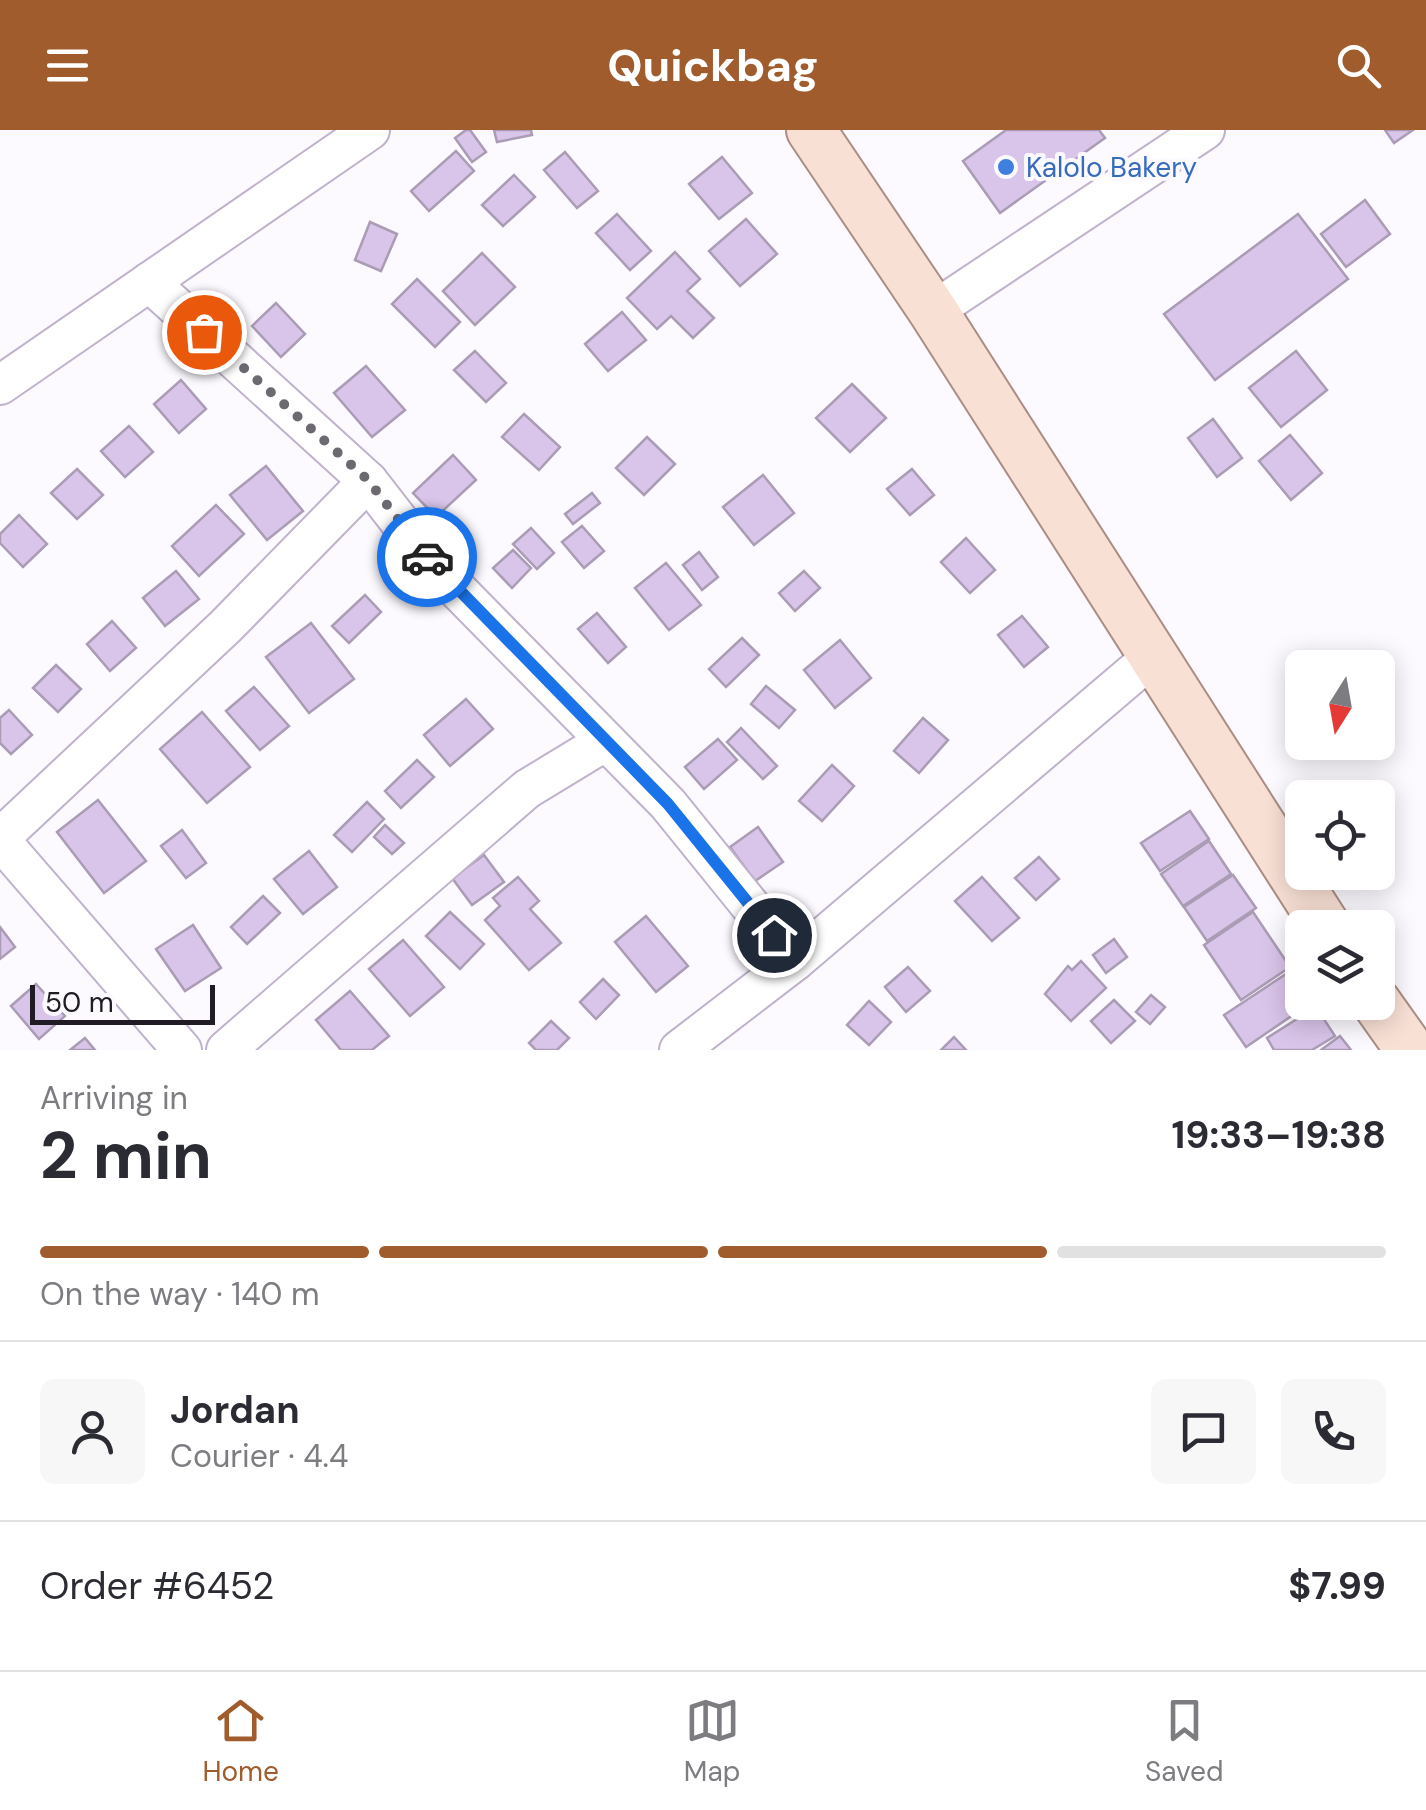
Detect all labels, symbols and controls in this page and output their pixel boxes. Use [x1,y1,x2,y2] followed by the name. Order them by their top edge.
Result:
[607,36,819,95] text: Quickbag
[40,38,95,93] icon: menu
[1331,38,1386,93] icon: search
[1026,149,1197,186] place label: Kalolo Bakery
[995,156,1017,178] marker: Kalolo Bakery
[162,290,247,375] pin
[177,305,232,360] icon: bag
[377,507,477,607] courier
[400,530,455,585] icon: car
[1285,650,1395,760] north arrow
[1285,650,1395,1020] map controls
[1285,780,1395,890] button: locate
[732,893,817,978] pin
[747,908,802,963] icon: home
[1285,910,1395,1020] button: layers
[30,980,215,1024] scale bar
[45,984,114,1021] text: 50 m
[40,1077,188,1119] text: Arriving in
[1172,1110,1386,1160] text: 19:33–19:38
[40,1114,212,1198] text: 2 min
[40,1273,320,1315] text: On the way · 140 m
[40,1379,145,1484] button: person
[1151,1379,1256,1484] button: chat
[1281,1379,1386,1484] button: phone
[170,1385,300,1435] text: Jordan
[170,1435,348,1477] text: Courier · 4.4
[40,1561,274,1611] text: Order #6452
[1288,1561,1386,1611] text: $7.99
[202,1693,279,1790] tab: Home
[684,1693,740,1790] tab: Map
[1145,1693,1224,1790] tab: Saved

